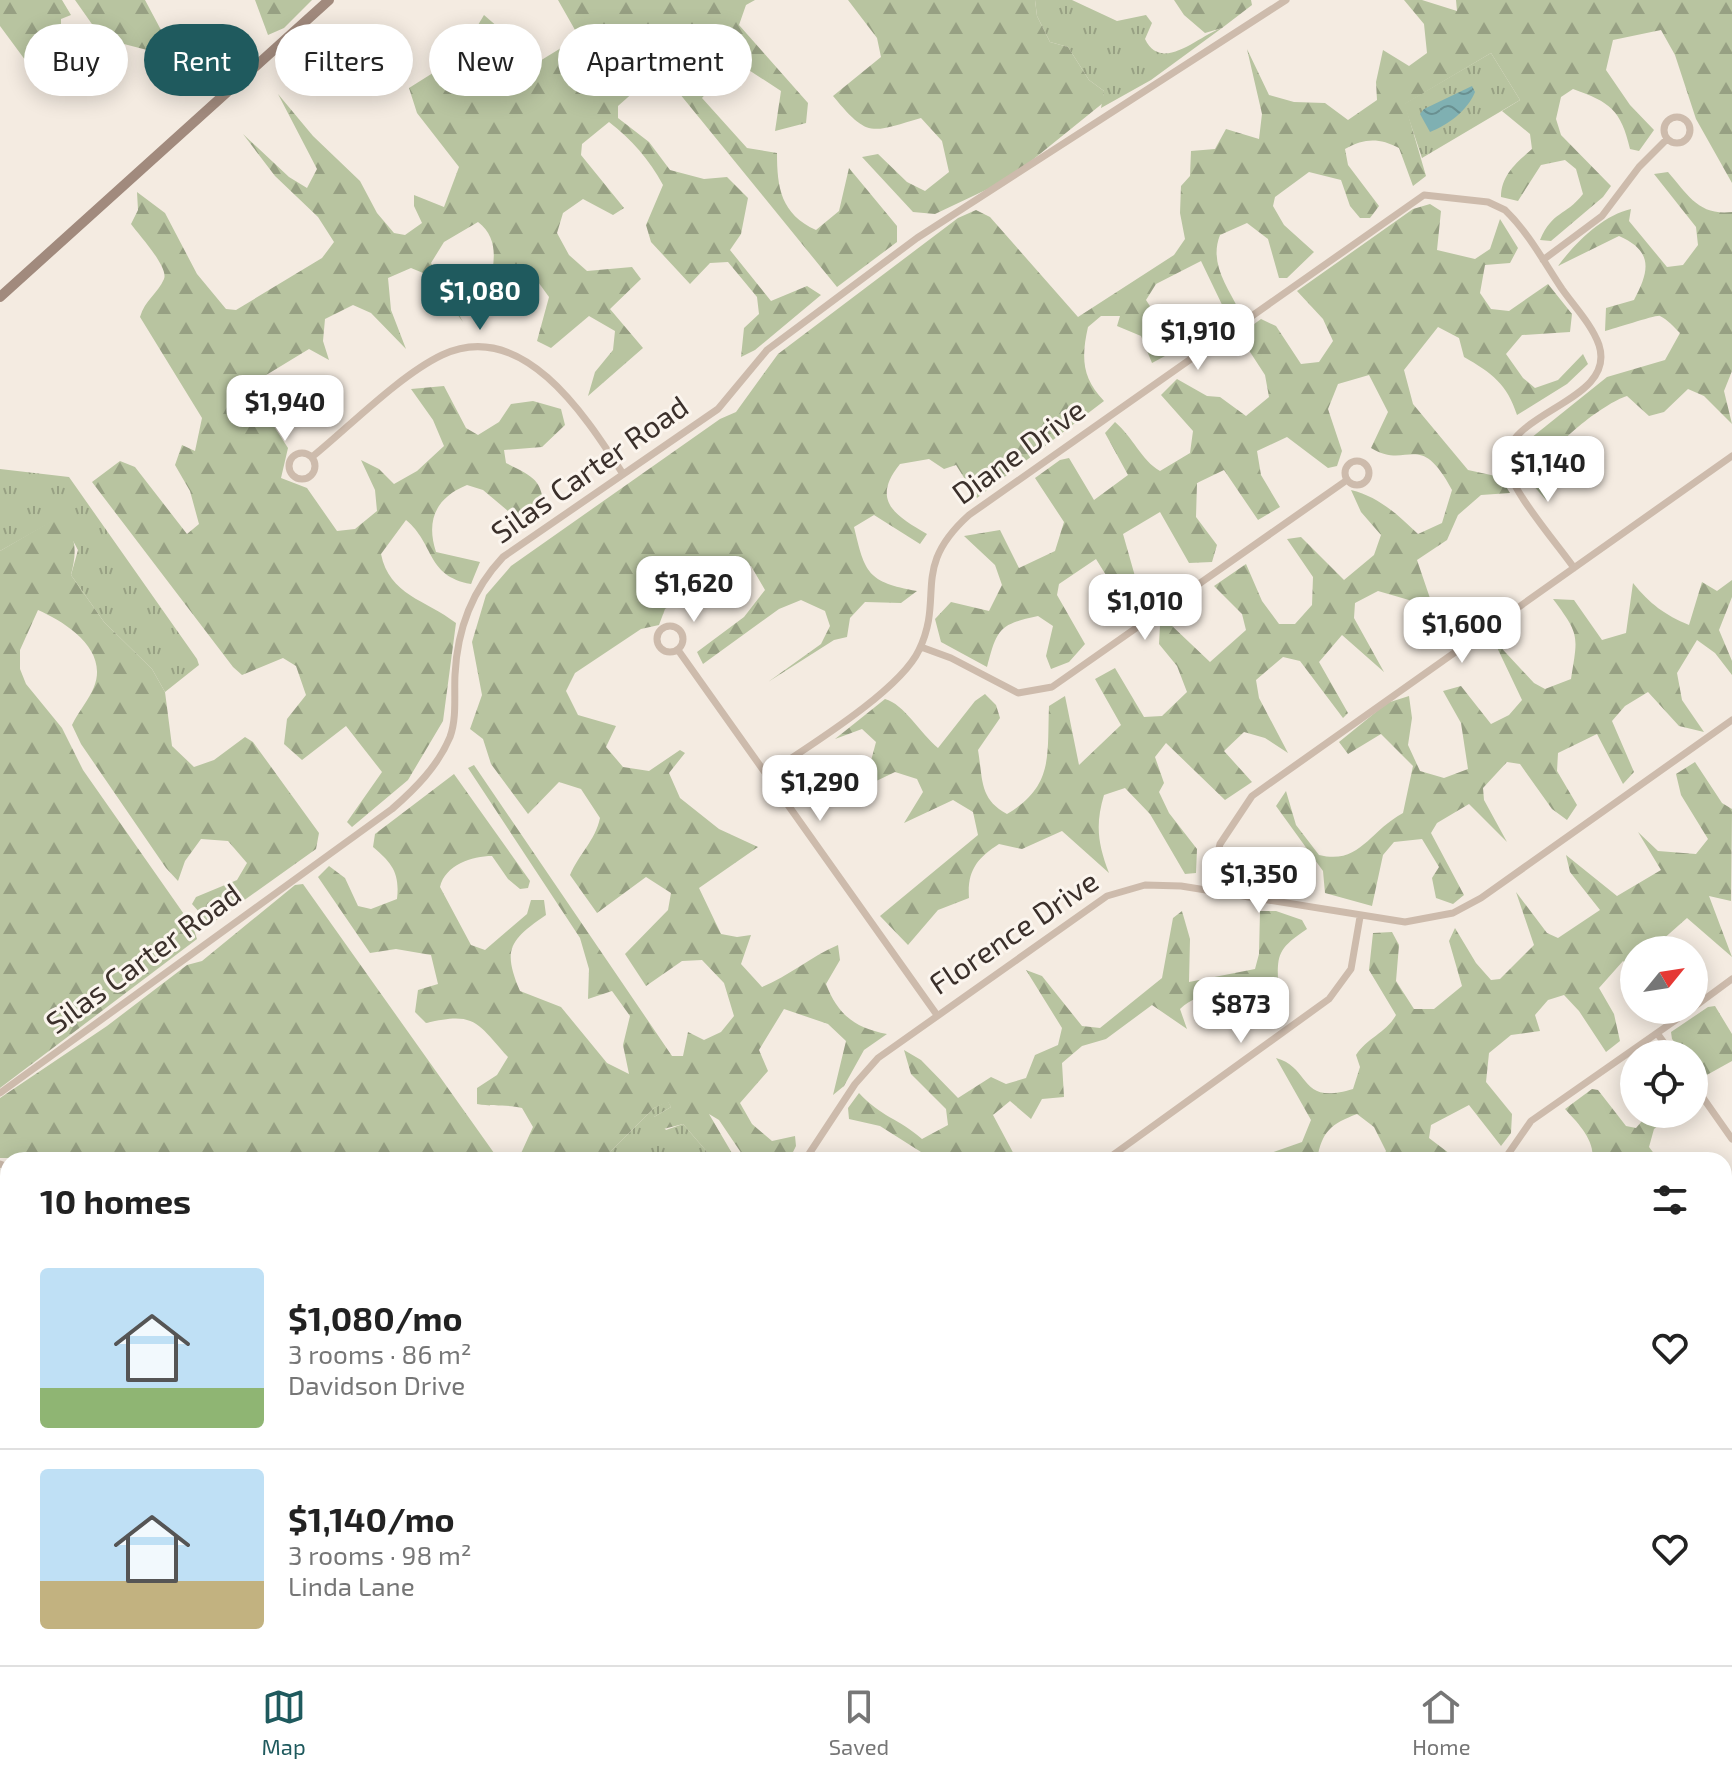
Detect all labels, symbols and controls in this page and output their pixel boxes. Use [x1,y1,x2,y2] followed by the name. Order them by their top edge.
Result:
[24,24,128,96] chip: Buy
[144,24,259,96] chip: Rent
[275,24,413,96] chip: Filters
[429,24,542,96] chip: New
[558,24,752,96] chip: Apartment
[415,264,545,332] pin: $1,080
[439,274,521,305] text: $1,080
[1133,304,1263,372] pin: $1,910
[1160,314,1236,345] text: $1,910
[220,375,350,443] pin: $1,940
[245,385,325,416] text: $1,940
[484,387,694,550] street label: Silas Carter Road
[944,390,1091,511] street label: Diane Drive
[1483,436,1613,504] pin: $1,140
[1510,446,1586,477] text: $1,140
[629,556,759,624] pin: $1,620
[654,566,734,597] text: $1,620
[1080,574,1210,642] pin: $1,010
[1107,584,1183,615] text: $1,010
[1397,597,1527,665] pin: $1,600
[1422,607,1502,638] text: $1,600
[755,755,885,823] pin: $1,290
[780,765,860,796] text: $1,290
[1194,847,1324,915] pin: $1,350
[1220,857,1298,888] text: $1,350
[922,862,1104,1001] street label: Florence Drive
[38,875,247,1040] street label: Silas Carter Road
[1620,936,1708,1024] north arrow
[1620,936,1708,1128] map controls
[1194,977,1288,1045] pin: $873
[1211,987,1271,1018] text: $873
[1620,1040,1708,1128] button: locate
[1648,1178,1692,1222] icon: filters
[40,1180,191,1221] text: 10 homes
[288,1297,462,1338] text: $1,080/mo
[104,1300,200,1396] icon: home
[1648,1326,1692,1370] icon: heart
[288,1338,472,1369] text: 3 rooms · 86 m²
[288,1369,465,1400] text: Davidson Drive
[288,1498,455,1539] text: $1,140/mo
[104,1501,200,1597] icon: home
[1648,1527,1692,1571] icon: heart
[288,1539,472,1570] text: 3 rooms · 98 m²
[288,1570,415,1601] text: Linda Lane
[262,1685,306,1759] tab: Map
[829,1685,889,1759] tab: Saved
[1412,1685,1470,1759] tab: Home

